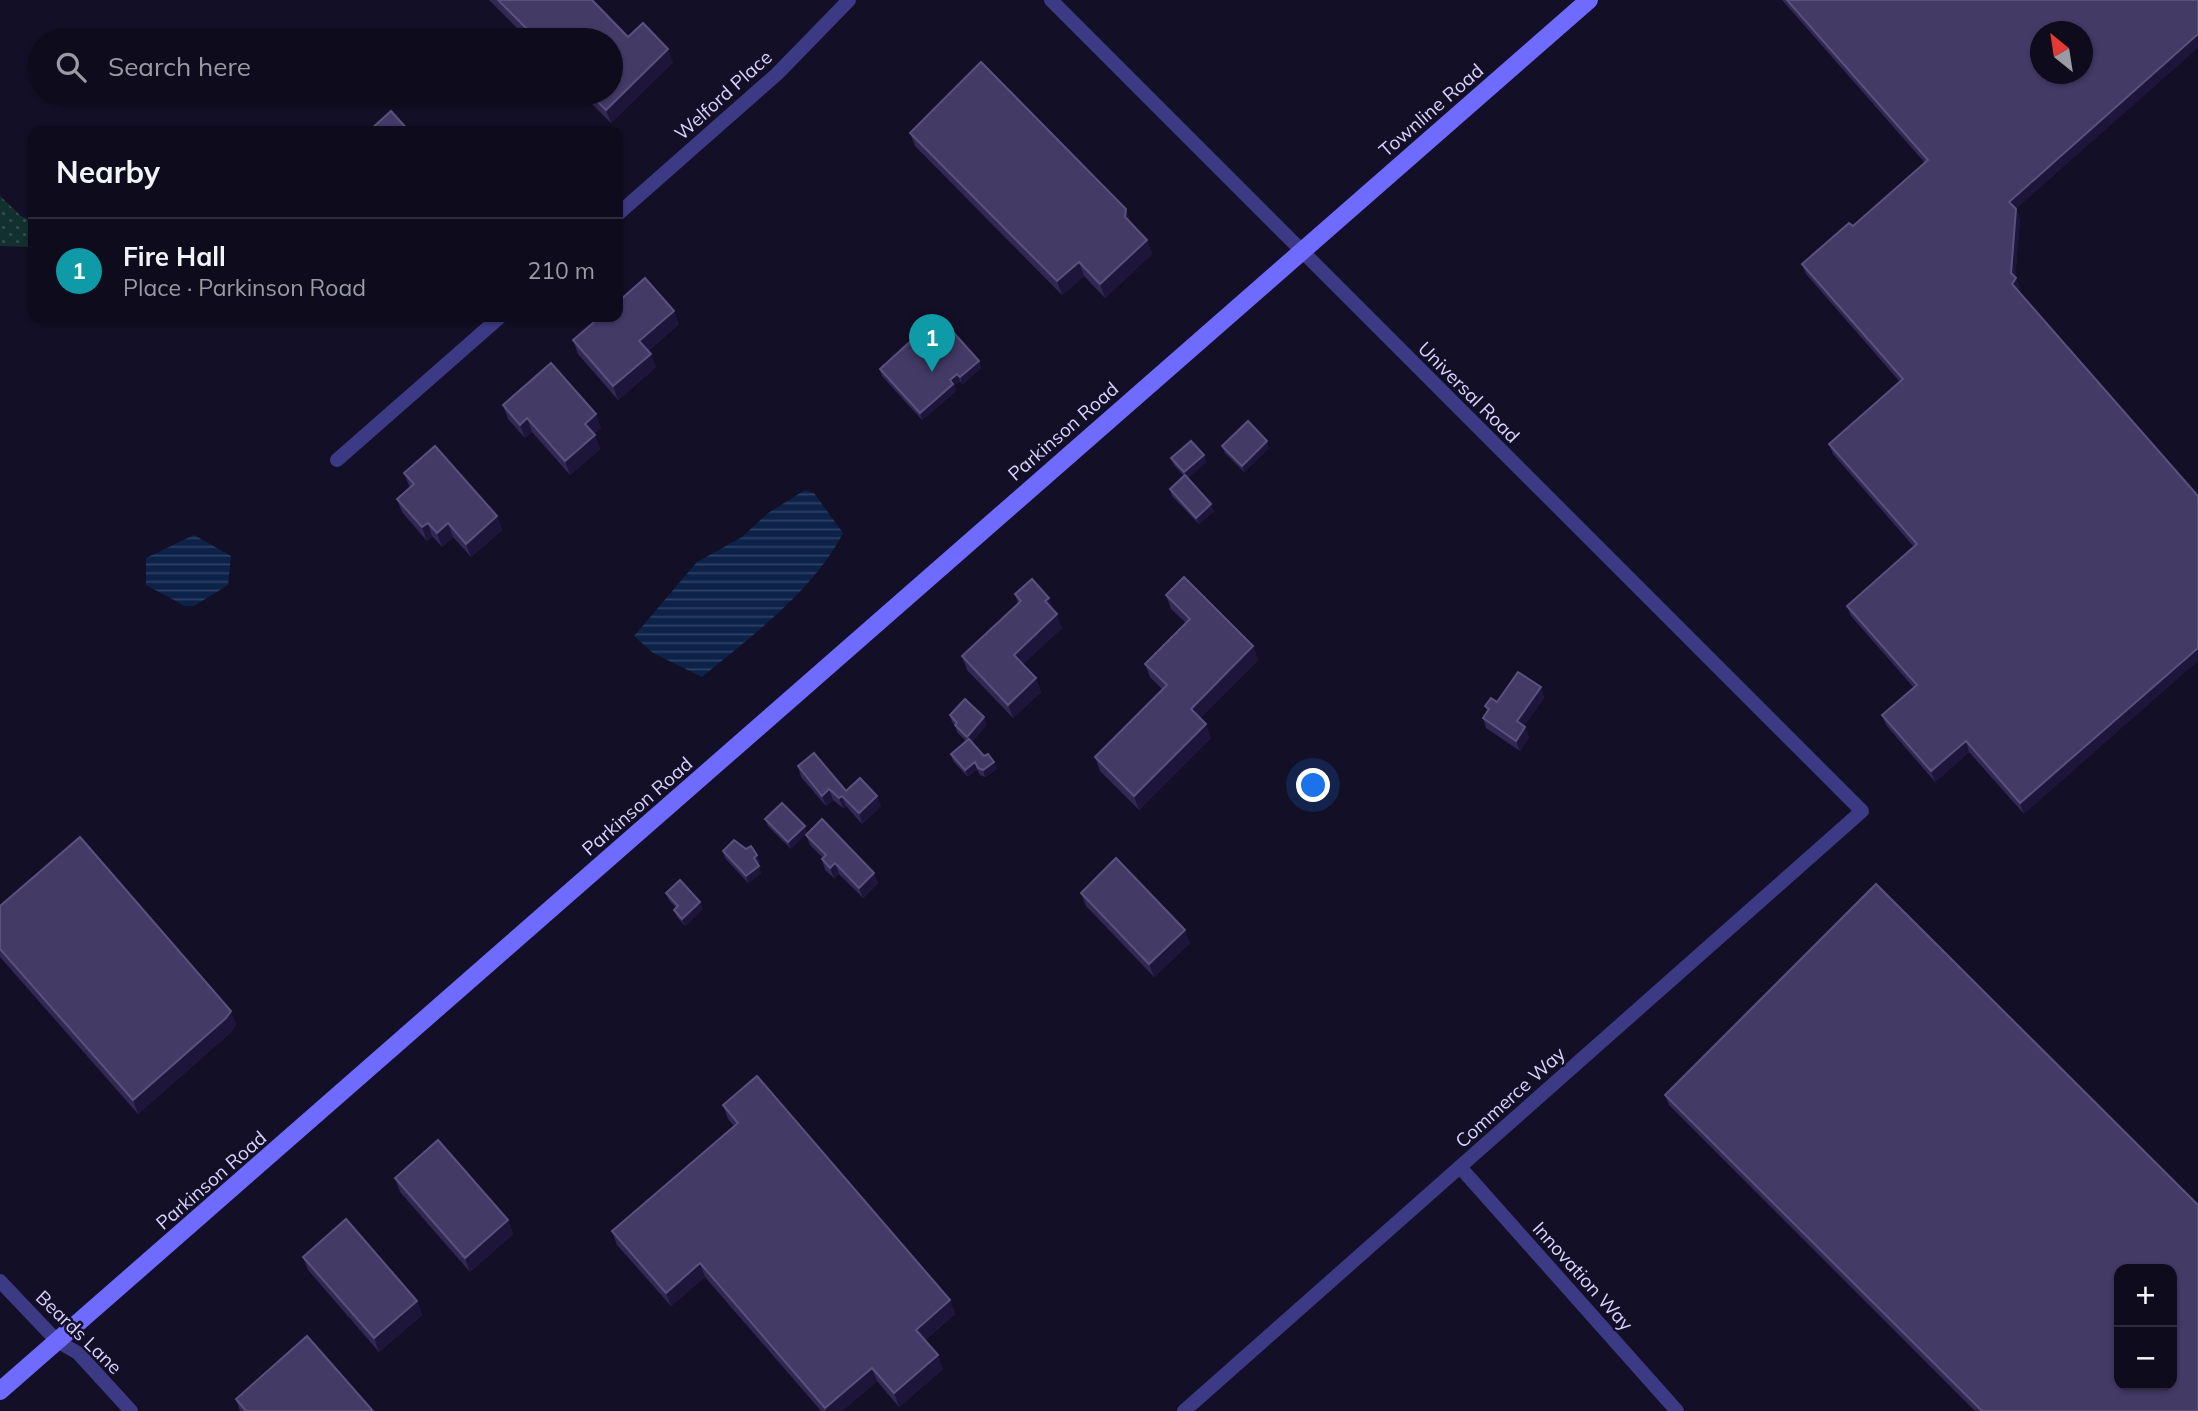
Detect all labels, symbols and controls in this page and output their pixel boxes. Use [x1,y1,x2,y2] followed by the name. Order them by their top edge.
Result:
[2030,21,2093,84] north arrow
[28,28,623,105] search box
[669,45,777,145] street label: Welford Place
[52,48,90,86] icon: search
[108,50,251,83] text: Search here
[1374,58,1488,162] street label: Townline Road
[56,153,160,191] text: Nearby
[123,240,226,273] text: Fire Hall
[72,256,86,285] text: 1
[527,256,595,285] text: 210 m
[123,273,366,302] text: Place · Parkinson Road
[909,314,955,372] pin: 1
[1413,336,1525,448] street label: Universal Road
[1003,376,1123,486] street label: Parkinson Road
[577,751,697,861] street label: Parkinson Road
[1296,768,1330,802] your location
[1450,1041,1570,1153] street label: Commerce Way
[151,1125,271,1235] street label: Parkinson Road
[1528,1216,1638,1336] street label: Innovation Way
[2114,1264,2177,1390] map controls
[2114,1264,2177,1327] button: +
[31,1285,127,1379] street label: Beards Lane
[2114,1327,2177,1390] button: −

